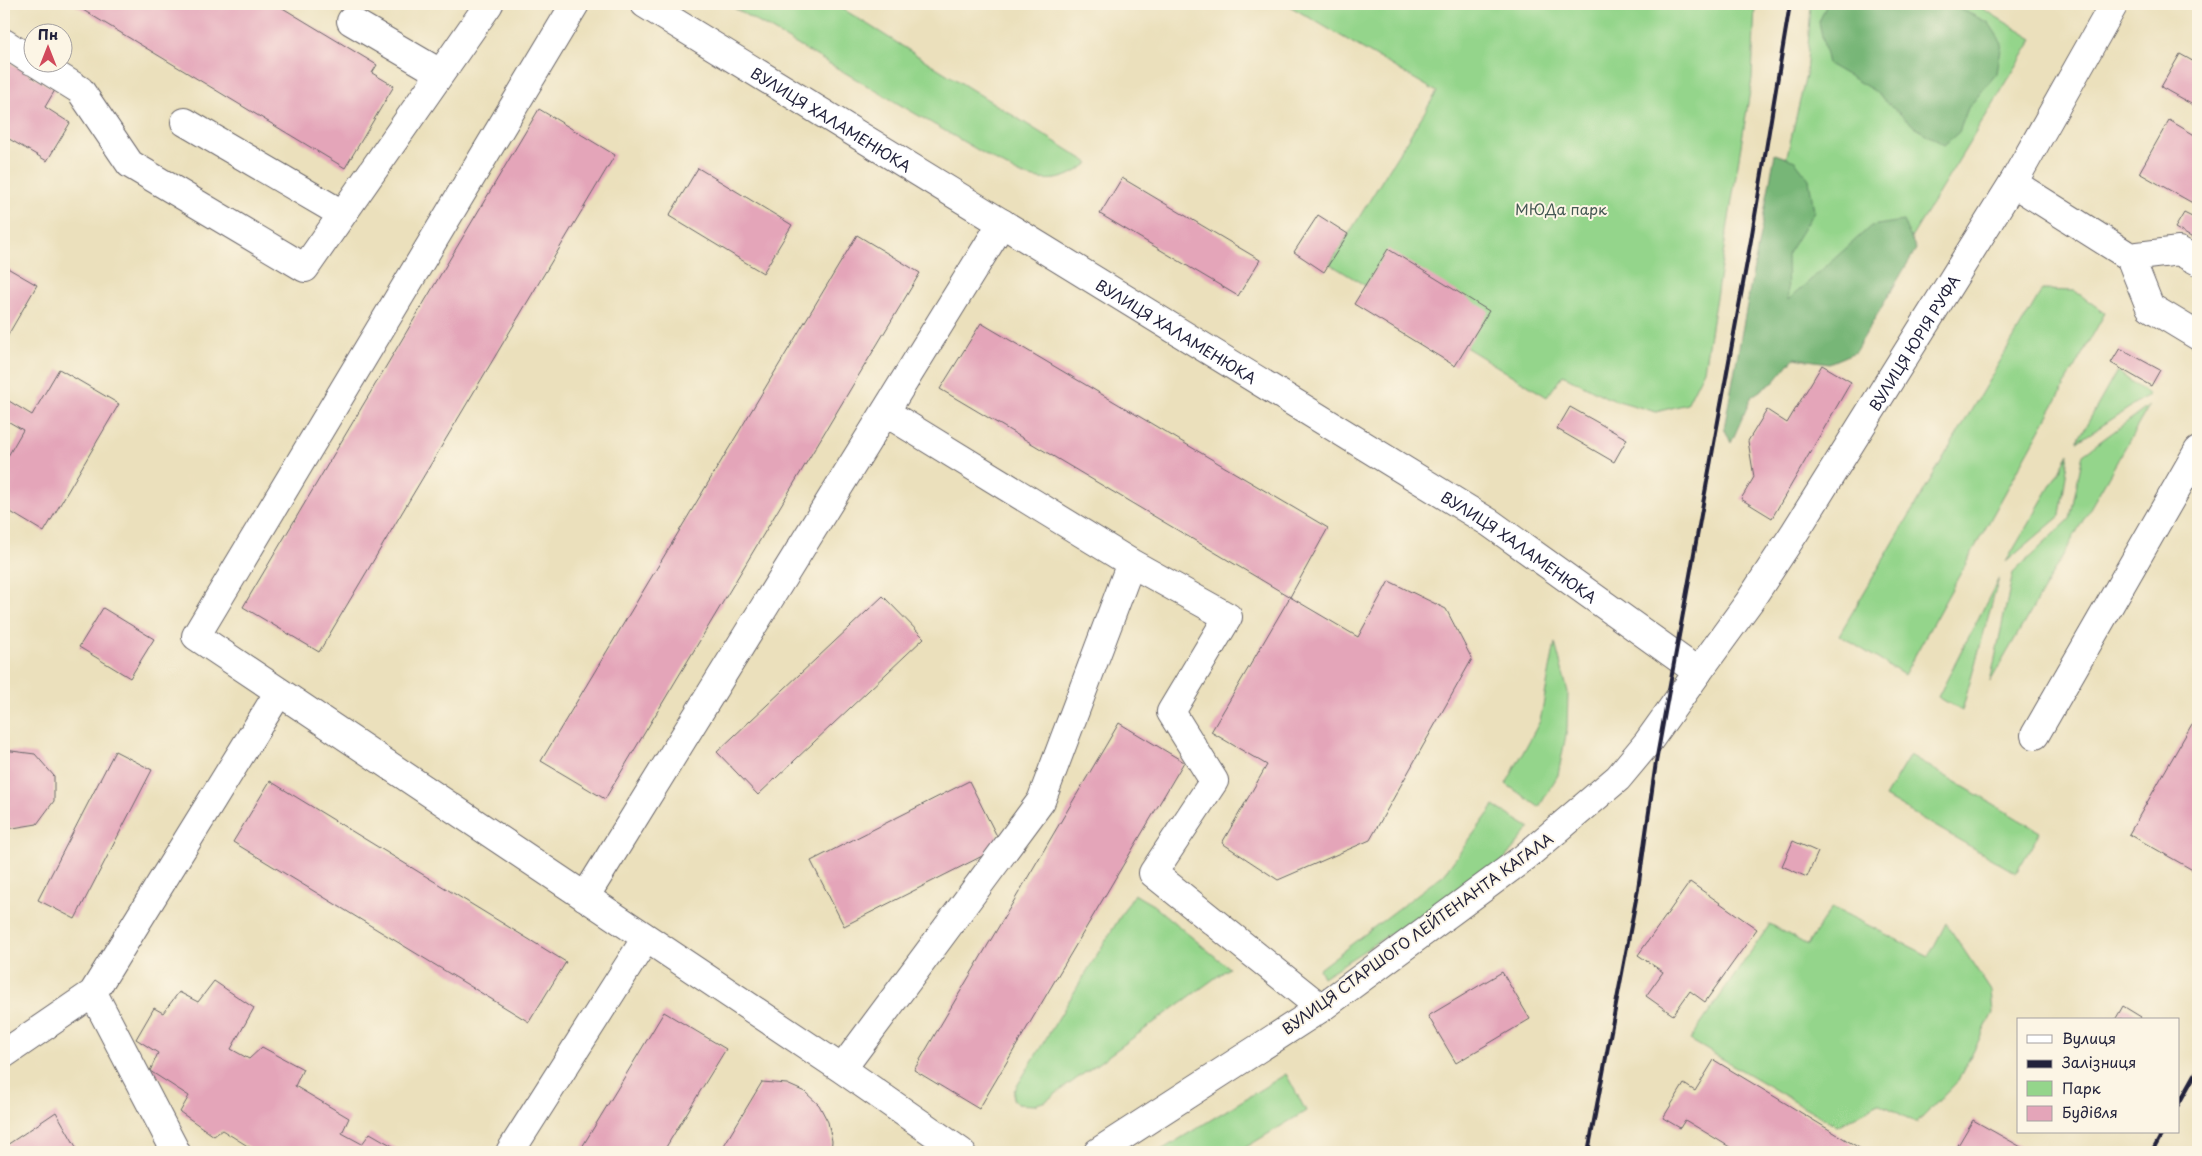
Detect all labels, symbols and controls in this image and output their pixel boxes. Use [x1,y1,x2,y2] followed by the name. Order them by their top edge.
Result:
[22,22,72,72] north arrow
[38,24,58,45] text: Пн
[747,60,916,177] street label: ВУЛИЦЯ ХАЛАМЕНЮКА
[1515,197,1607,220] park label: МЮДа парк
[1862,270,1965,415] street label: ВУЛИЦЯ ЮРІЯ РУФА
[1092,272,1261,389] street label: ВУЛИЦЯ ХАЛАМЕНЮКА
[1437,484,1602,608] street label: ВУЛИЦЯ ХАЛАМЕНЮКА
[1277,827,1557,1039] street label: ВУЛИЦЯ СТАРШОГО ЛЕЙТЕНАНТА КАГАЛА
[2017,1018,2180,1134] legend
[2062,1026,2116,1049] text: Вулиця
[2061,1050,2136,1073] text: Залізниця
[2062,1076,2101,1099] text: Парк
[2062,1100,2118,1123] text: Будівля

